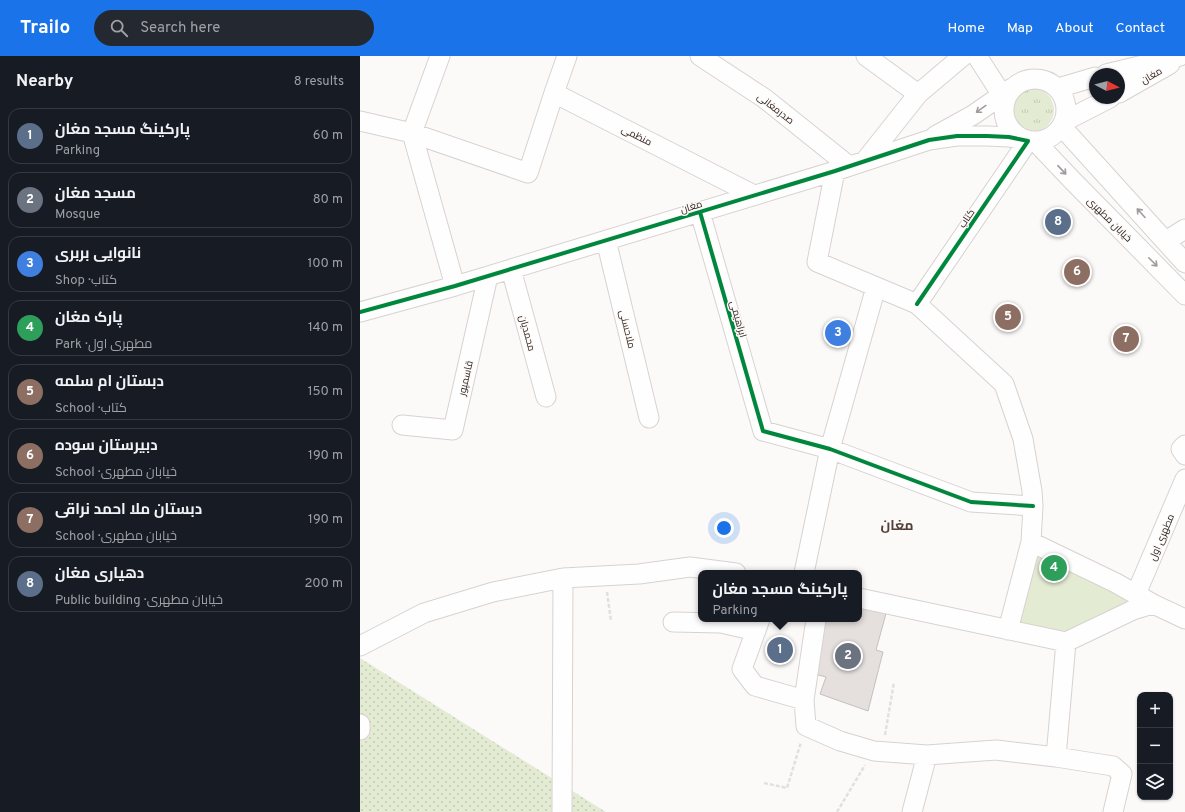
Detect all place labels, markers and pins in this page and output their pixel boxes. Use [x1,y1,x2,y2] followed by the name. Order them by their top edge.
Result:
[1045,207,1071,237] pin: 8
[1064,257,1090,287] pin: 6
[995,302,1021,332] pin: 5
[825,318,851,348] pin: 3
[1113,324,1139,354] pin: 7
[1041,553,1067,583] pin: 4
[767,635,793,665] pin: 1
[835,641,861,671] pin: 2

